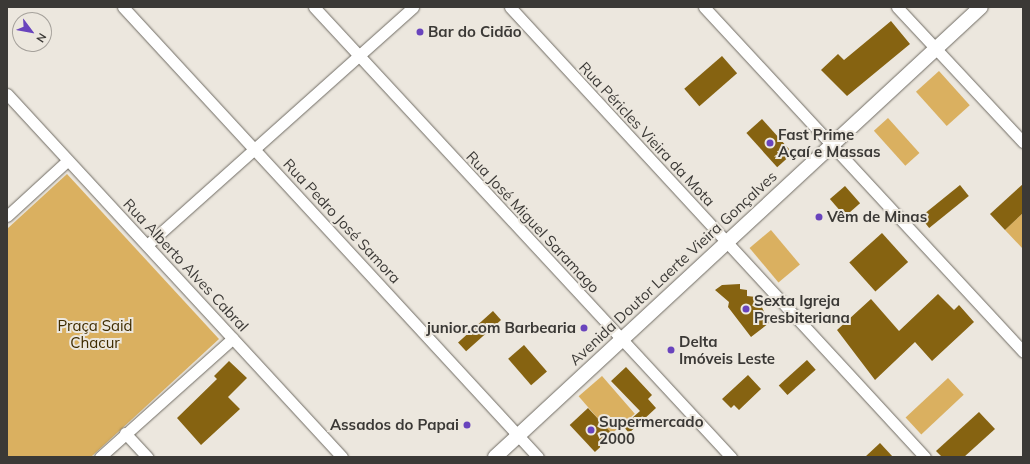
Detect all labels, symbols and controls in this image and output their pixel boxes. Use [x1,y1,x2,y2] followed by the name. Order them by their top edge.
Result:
[12,12,52,52] north arrow
[428,23,522,41] place label: Bar do Cidão
[415,27,425,37] marker: Bar do Cidão
[33,31,49,45] text: N
[575,58,719,210] street label: Rua Péricles Vieira da Mota
[778,125,881,160] place label: Fast Prime Açaí e Massas
[765,138,775,148] marker: Fast Prime Açaí e Massas
[463,147,603,297] street label: Rua José Miguel Saramago
[280,155,404,287] street label: Rua Pedro José Samora
[566,167,780,369] street label: Avenida Doutor Laerte Vieira Gonçalves
[120,195,252,335] street label: Rua Alberto Alves Cabral
[827,208,927,226] place label: Vêm de Minas
[814,212,824,222] marker: Vêm de Minas
[754,291,850,326] place label: Sexta Igreja Presbiteriana
[741,304,751,314] marker: Sexta Igreja Presbiteriana
[57,316,133,351] park label: Praça Said Chacur
[427,319,576,337] place label: junior.com Barbearia
[579,323,589,333] marker: junior.com Barbearia
[679,332,775,367] place label: Delta Imóveis Leste
[666,345,676,355] marker: Delta Imóveis Leste
[599,412,704,447] place label: Supermercado 2000
[330,416,459,434] place label: Assados do Papai
[462,420,472,430] marker: Assados do Papai
[586,425,596,435] marker: Supermercado 2000

